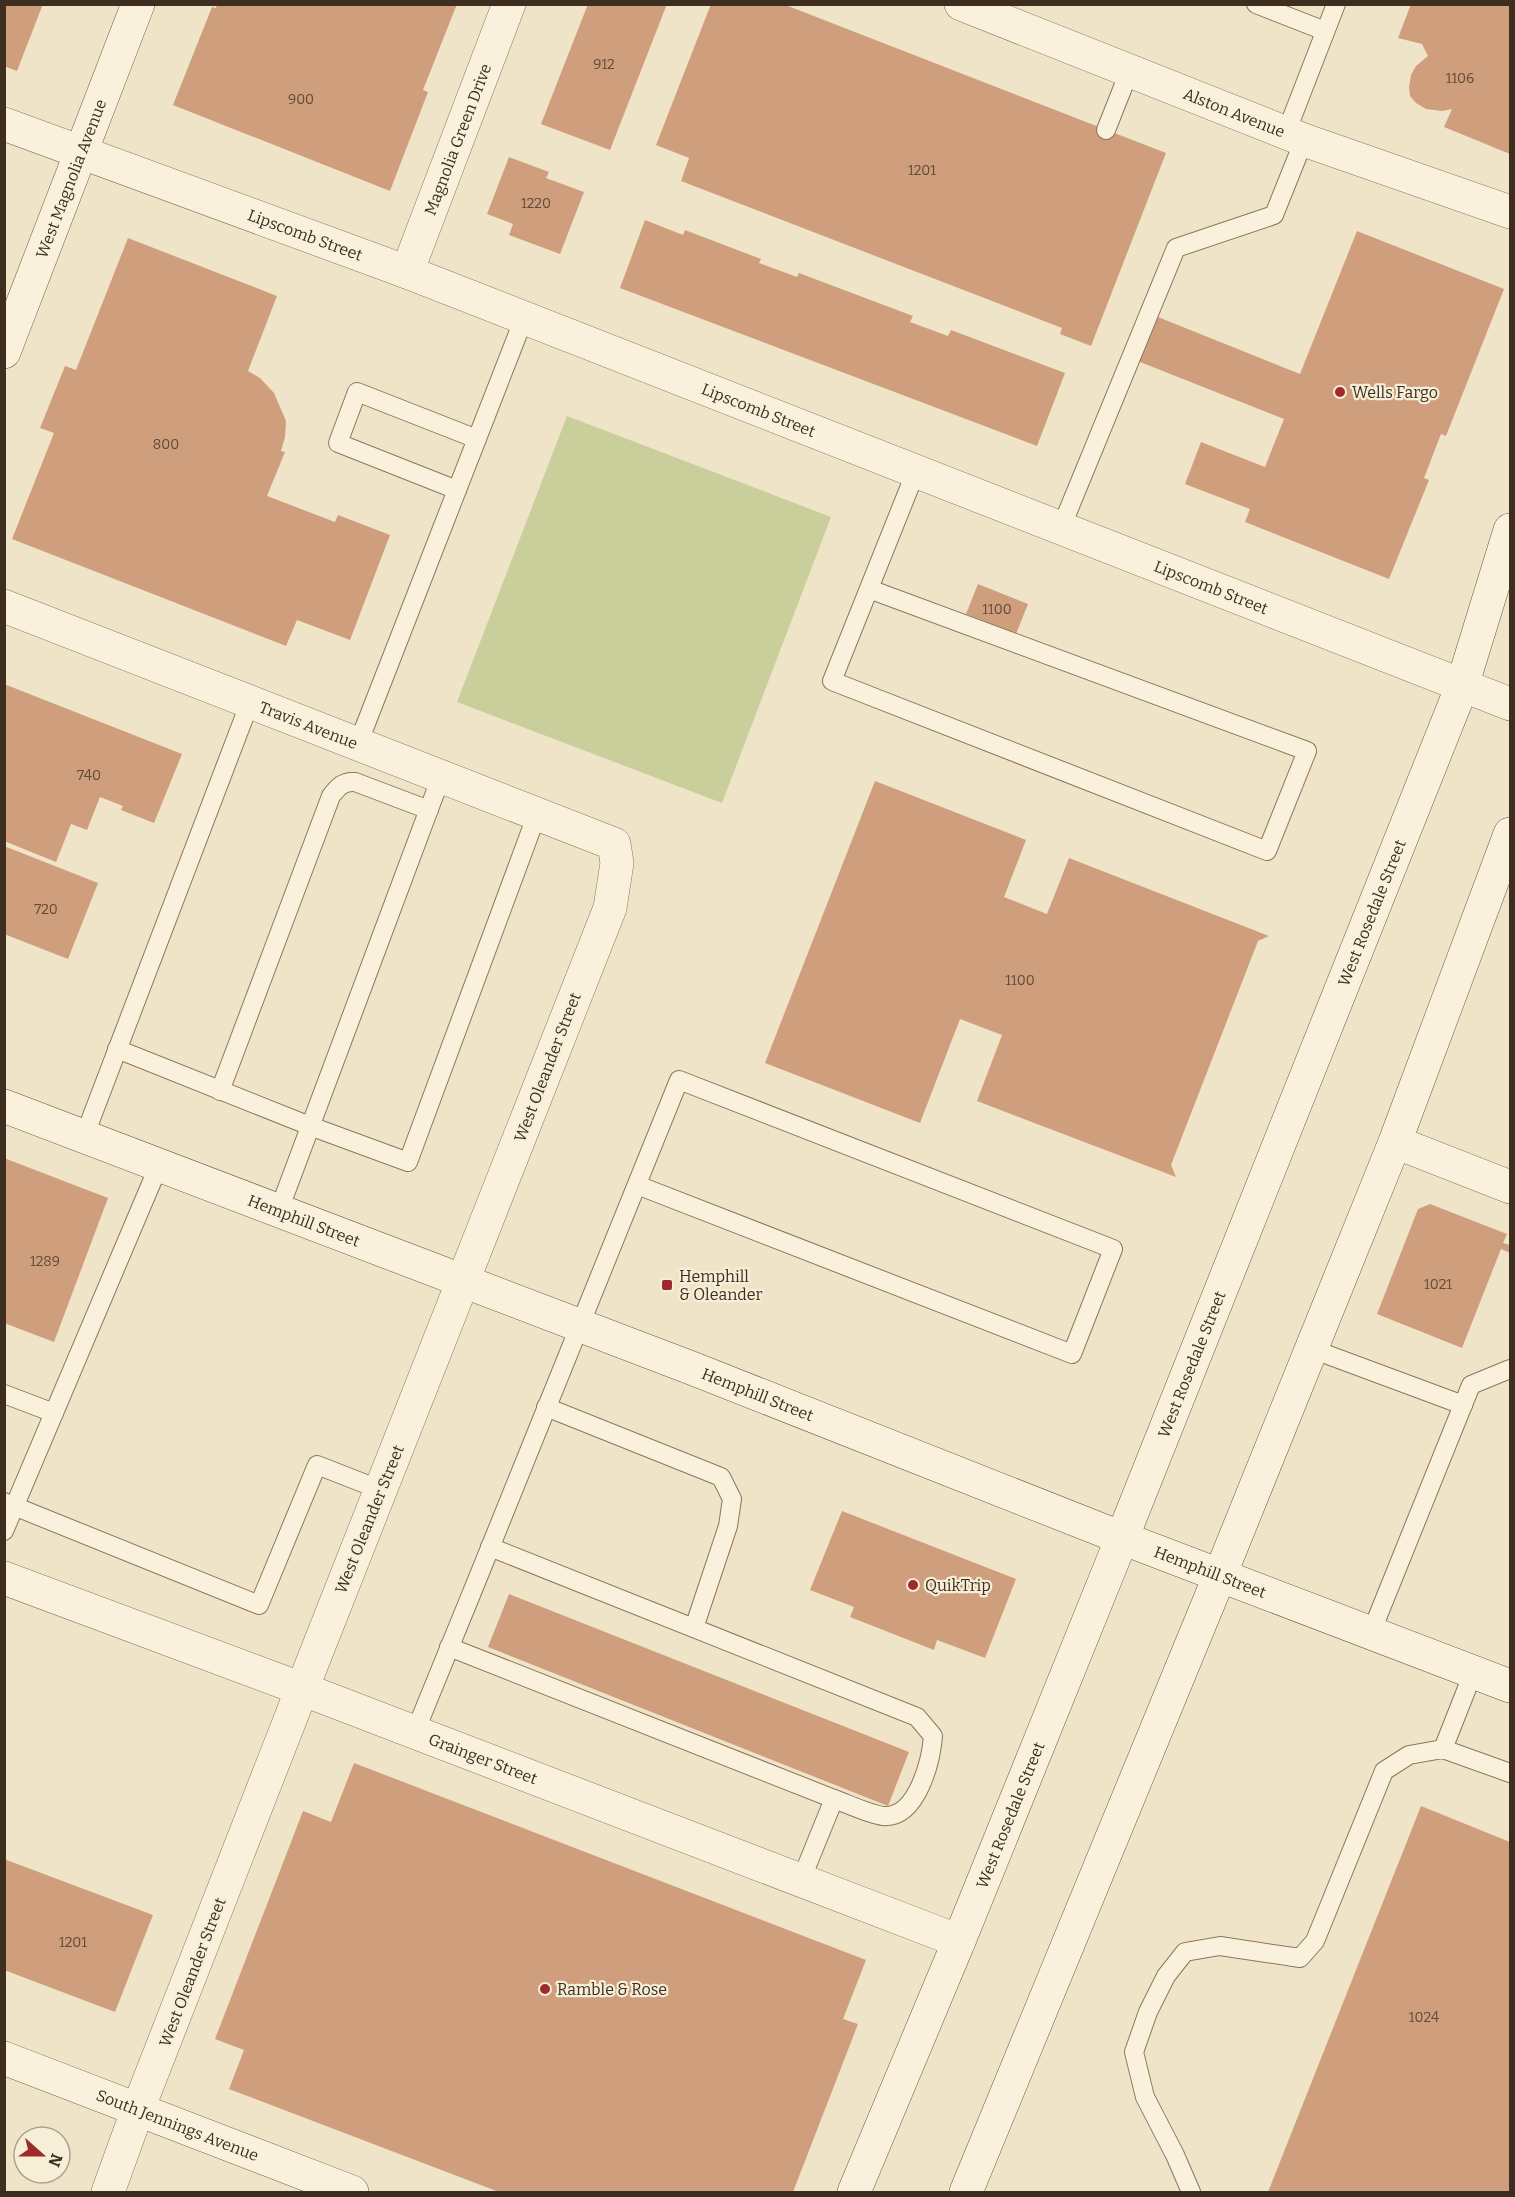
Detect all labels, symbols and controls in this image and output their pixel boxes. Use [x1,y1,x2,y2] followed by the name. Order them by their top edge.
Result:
[593,56,615,73] house number: 912
[420,61,495,218] street label: Magnolia Green Drive
[1446,70,1474,87] house number: 1106
[1180,84,1288,142] street label: Alston Avenue
[288,91,314,108] house number: 900
[32,96,111,261] street label: West Magnolia Avenue
[908,162,936,179] house number: 1201
[521,195,551,212] house number: 1220
[245,205,365,265] street label: Lipscomb Street
[699,379,818,441] street label: Lipscomb Street
[1352,383,1438,402] place label: Wells Fargo
[1333,385,1347,399] marker: Wells Fargo
[153,436,179,453] house number: 800
[1151,557,1271,618] street label: Lipscomb Street
[982,601,1012,618] house number: 1100
[256,698,360,753] street label: Travis Avenue
[77,767,101,784] house number: 740
[1334,837,1410,989] street label: West Rosedale Street
[34,901,58,918] house number: 720
[1005,972,1035,989] house number: 1100
[510,990,585,1144] street label: West Oleander Street
[245,1191,363,1251] street label: Hemphill Street
[30,1253,60,1270] house number: 1289
[679,1267,763,1304] place label: Hemphill & Oleander
[1424,1276,1452,1293] house number: 1021
[660,1278,674,1292] marker: Hemphill & Oleander
[1154,1288,1230,1440] street label: West Rosedale Street
[699,1364,816,1425] street label: Hemphill Street
[331,1442,408,1596] street label: West Oleander Street
[1151,1542,1269,1602] street label: Hemphill Street
[925,1576,991,1595] place label: QuikTrip
[906,1578,920,1592] marker: QuikTrip
[426,1729,540,1788] street label: Grainger Street
[972,1739,1049,1891] street label: West Rosedale Street
[155,1895,230,2049] street label: West Oleander Street
[59,1934,87,1951] house number: 1201
[557,1980,667,1999] place label: Ramble & Rose
[538,1982,552,1996] marker: Ramble & Rose
[1409,2009,1439,2026] house number: 1024
[94,2085,261,2165] street label: South Jennings Avenue
[12,2125,72,2185] north arrow
[44,2151,67,2169] text: N

